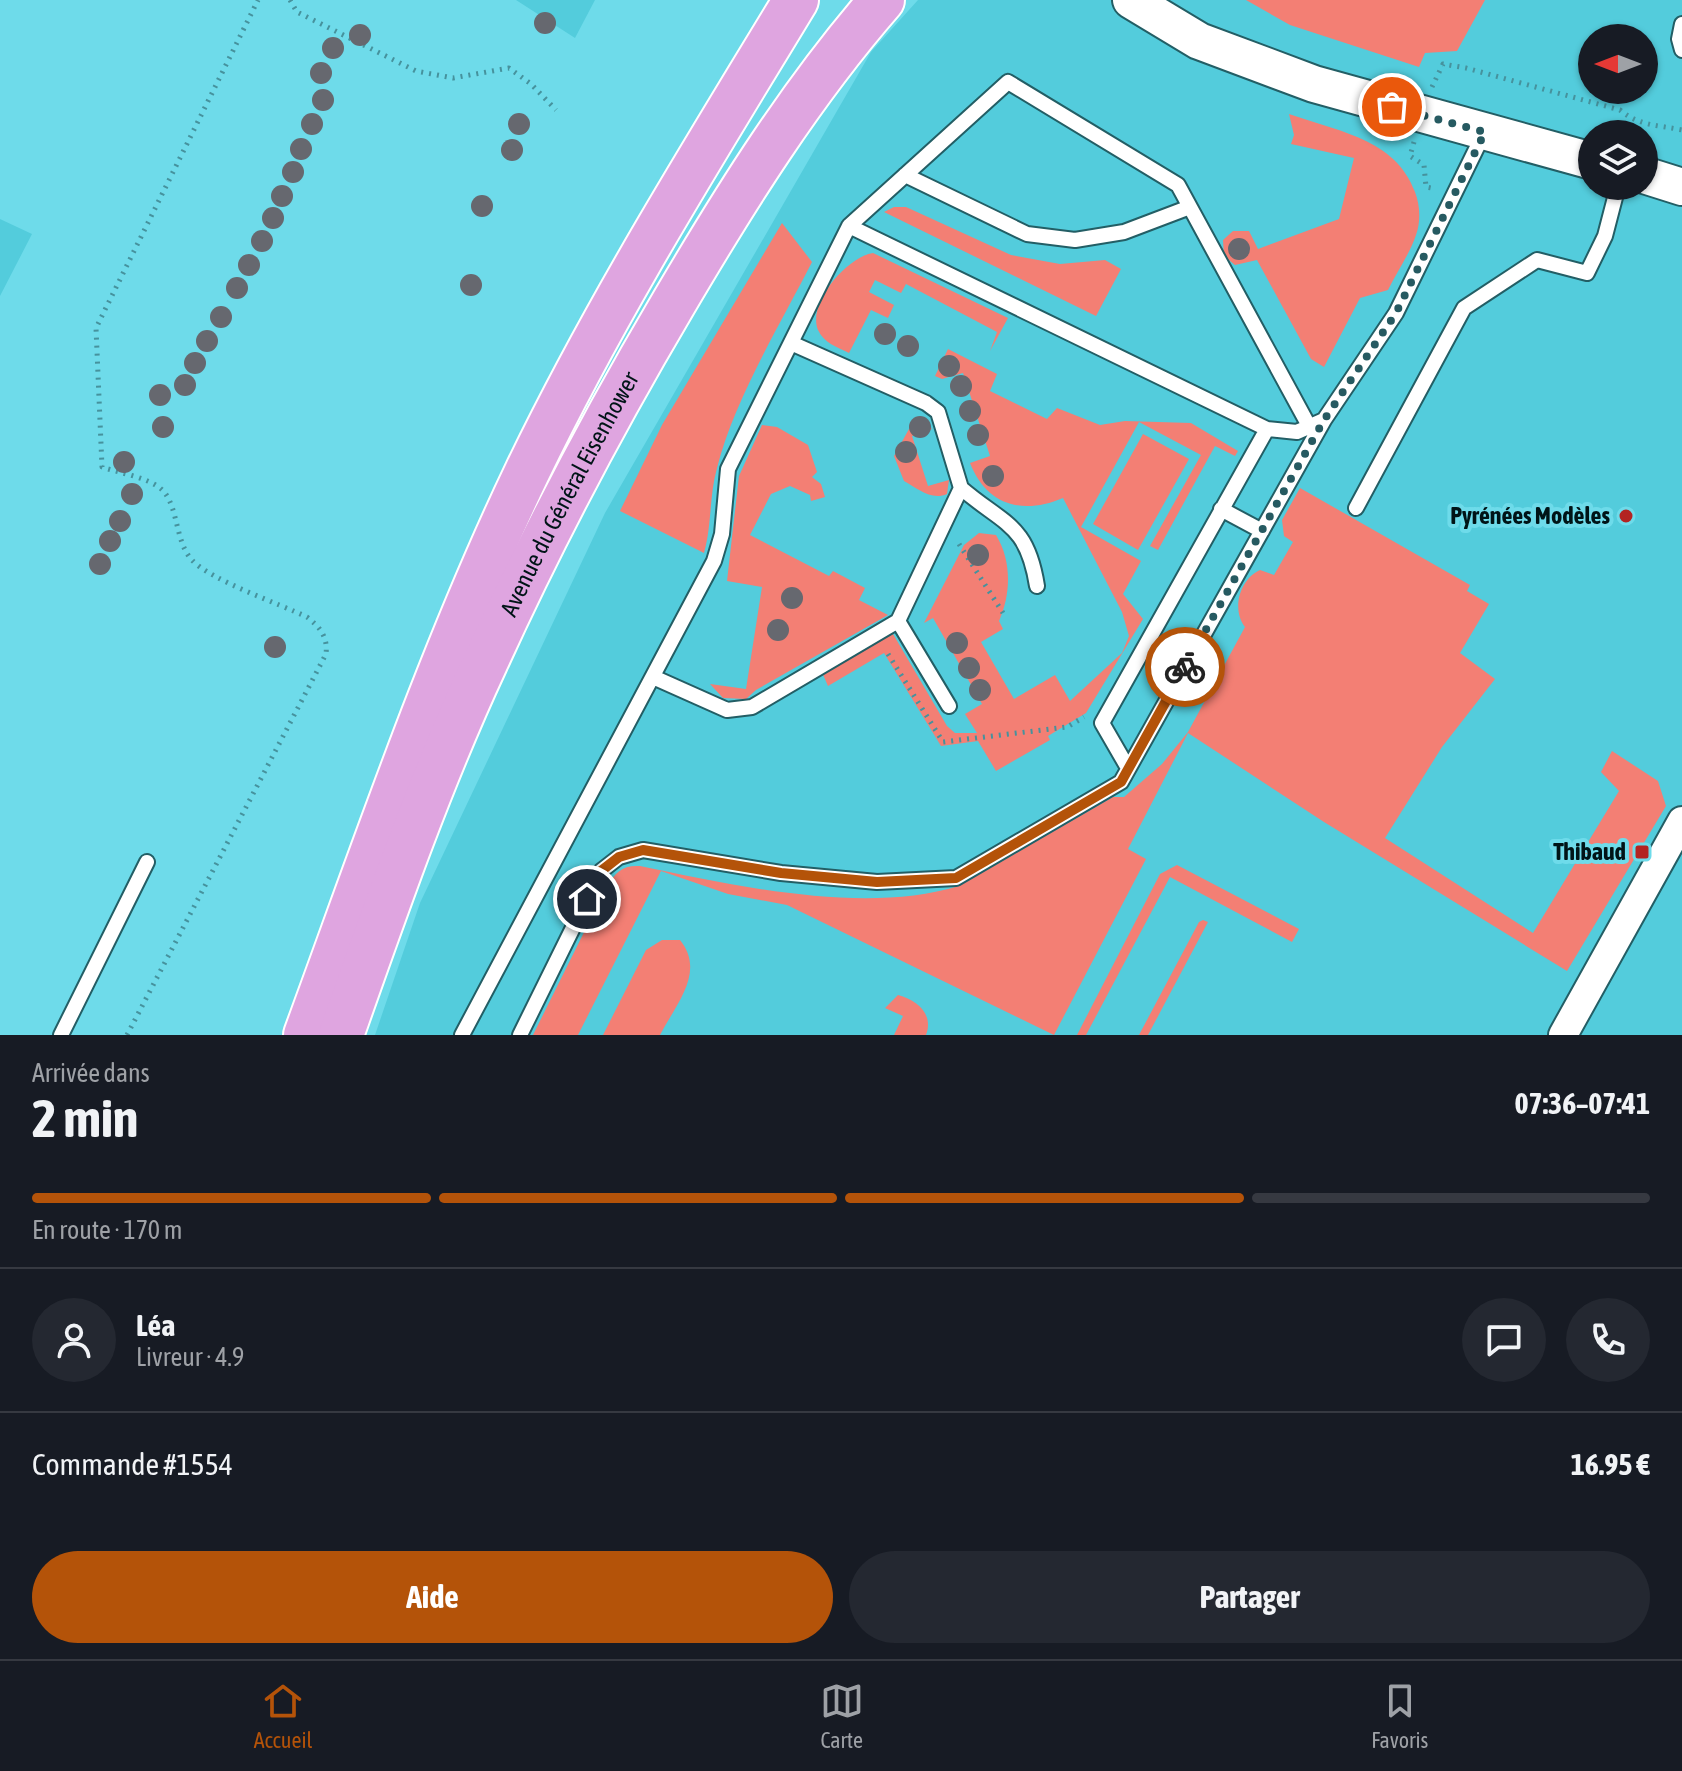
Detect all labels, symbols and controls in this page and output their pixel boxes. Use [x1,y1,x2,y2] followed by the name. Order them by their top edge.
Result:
[1578,24,1658,104] north arrow
[1578,24,1658,200] map controls
[1358,73,1426,141] pin
[1370,85,1414,129] icon: bag
[1578,120,1658,200] button: layers
[495,366,644,620] street label: Avenue du Général Eisenhower
[1450,502,1611,529] place label: Pyrénées Modèles
[1617,507,1635,525] marker: Pyrénées Modèles
[1145,627,1225,707] courier
[1163,645,1207,689] icon: bike
[1553,838,1626,865] place label: Thibaud
[1633,843,1651,861] marker: Thibaud
[553,865,621,933] pin
[565,877,609,921] icon: home
[32,1058,150,1088] text: Arrivée dans
[1515,1086,1650,1120] text: 07:36–07:41
[32,1088,138,1148] text: 2 min
[32,1215,182,1245] text: En route · 170 m
[32,1298,116,1382] button: person
[1462,1298,1546,1382] button: chat
[1566,1298,1650,1382] button: phone
[136,1308,175,1342] text: Léa
[136,1342,244,1372] text: Livreur · 4.9
[32,1447,233,1481] text: Commande #1554
[1571,1447,1650,1481] text: 16.95 €
[32,1551,833,1643] button: Aide
[849,1551,1650,1643] button: Partager
[254,1679,312,1753] tab: Accueil
[820,1679,864,1753] tab: Carte
[1371,1679,1428,1753] tab: Favoris

